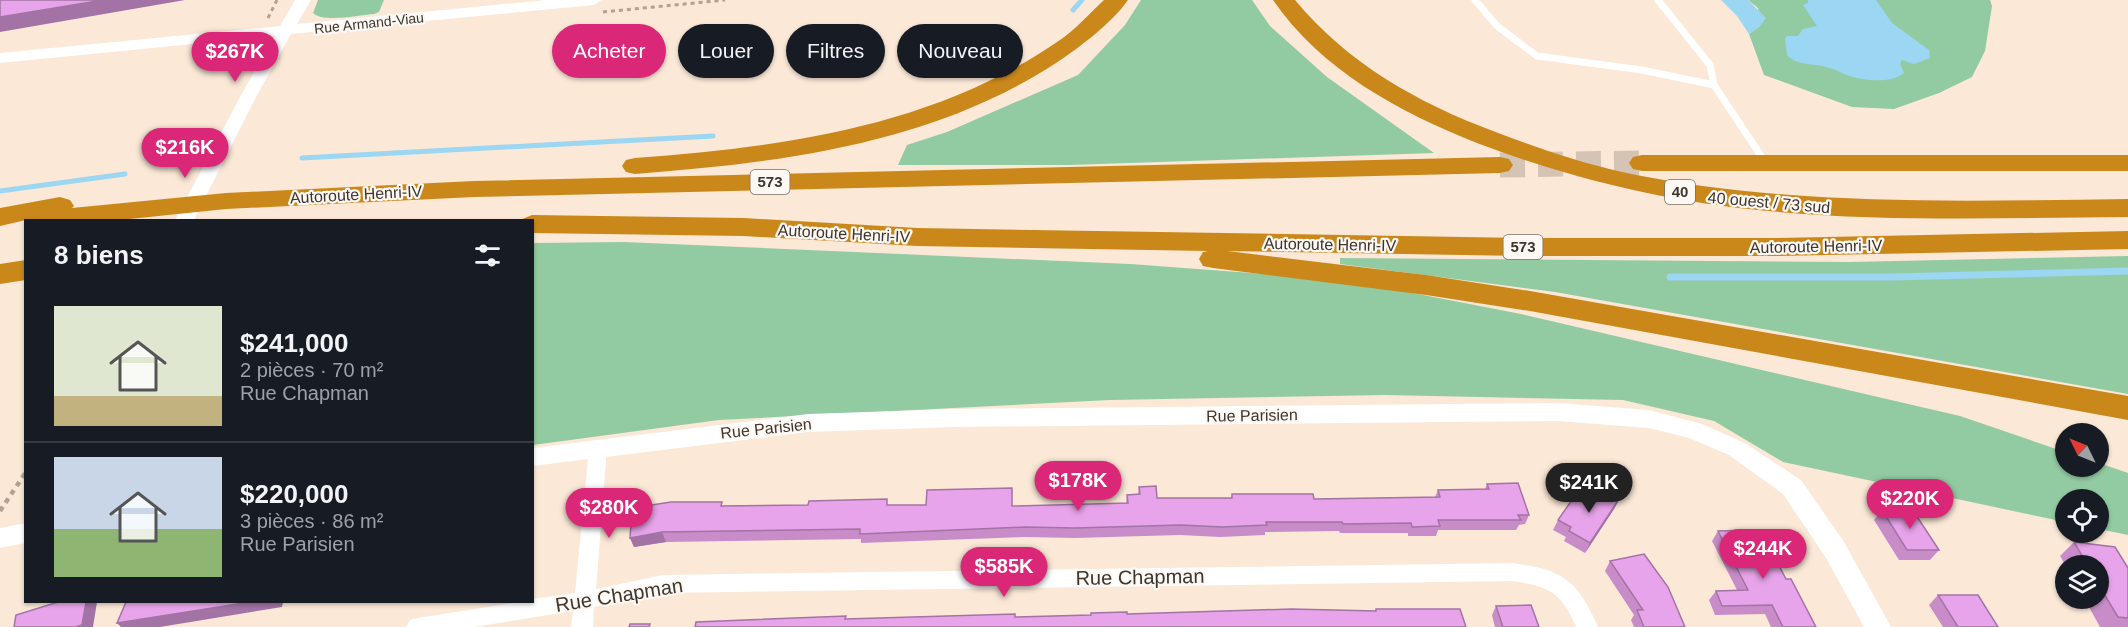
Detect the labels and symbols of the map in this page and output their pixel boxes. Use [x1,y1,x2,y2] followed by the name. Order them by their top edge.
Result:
[313,9,425,37] street label: Rue Armand-Viau
[193,32,277,83] pin: $267K
[143,128,227,179] pin: $216K
[750,170,790,194] road number: 573
[1665,180,1695,204] road number: 40
[289,183,423,206] street label: Autoroute Henri-IV
[1707,189,1831,216] street label: 40 ouest / 73 sud
[777,222,911,245] street label: Autoroute Henri-IV
[1264,235,1397,254] street label: Autoroute Henri-IV
[1504,235,1543,259] road number: 573
[1750,237,1883,256] street label: Autoroute Henri-IV
[1206,406,1298,425] street label: Rue Parisien
[720,415,812,442] street label: Rue Parisien
[2055,423,2109,477] north arrow
[1036,461,1120,512] pin: $178K
[1547,463,1631,514] pin: $241K
[1868,479,1952,530] pin: $220K
[567,488,651,539] pin: $280K
[1721,529,1805,580] pin: $244K
[962,547,1046,598] pin: $585K
[1075,565,1205,589] street label: Rue Chapman
[554,574,684,616] street label: Rue Chapman

